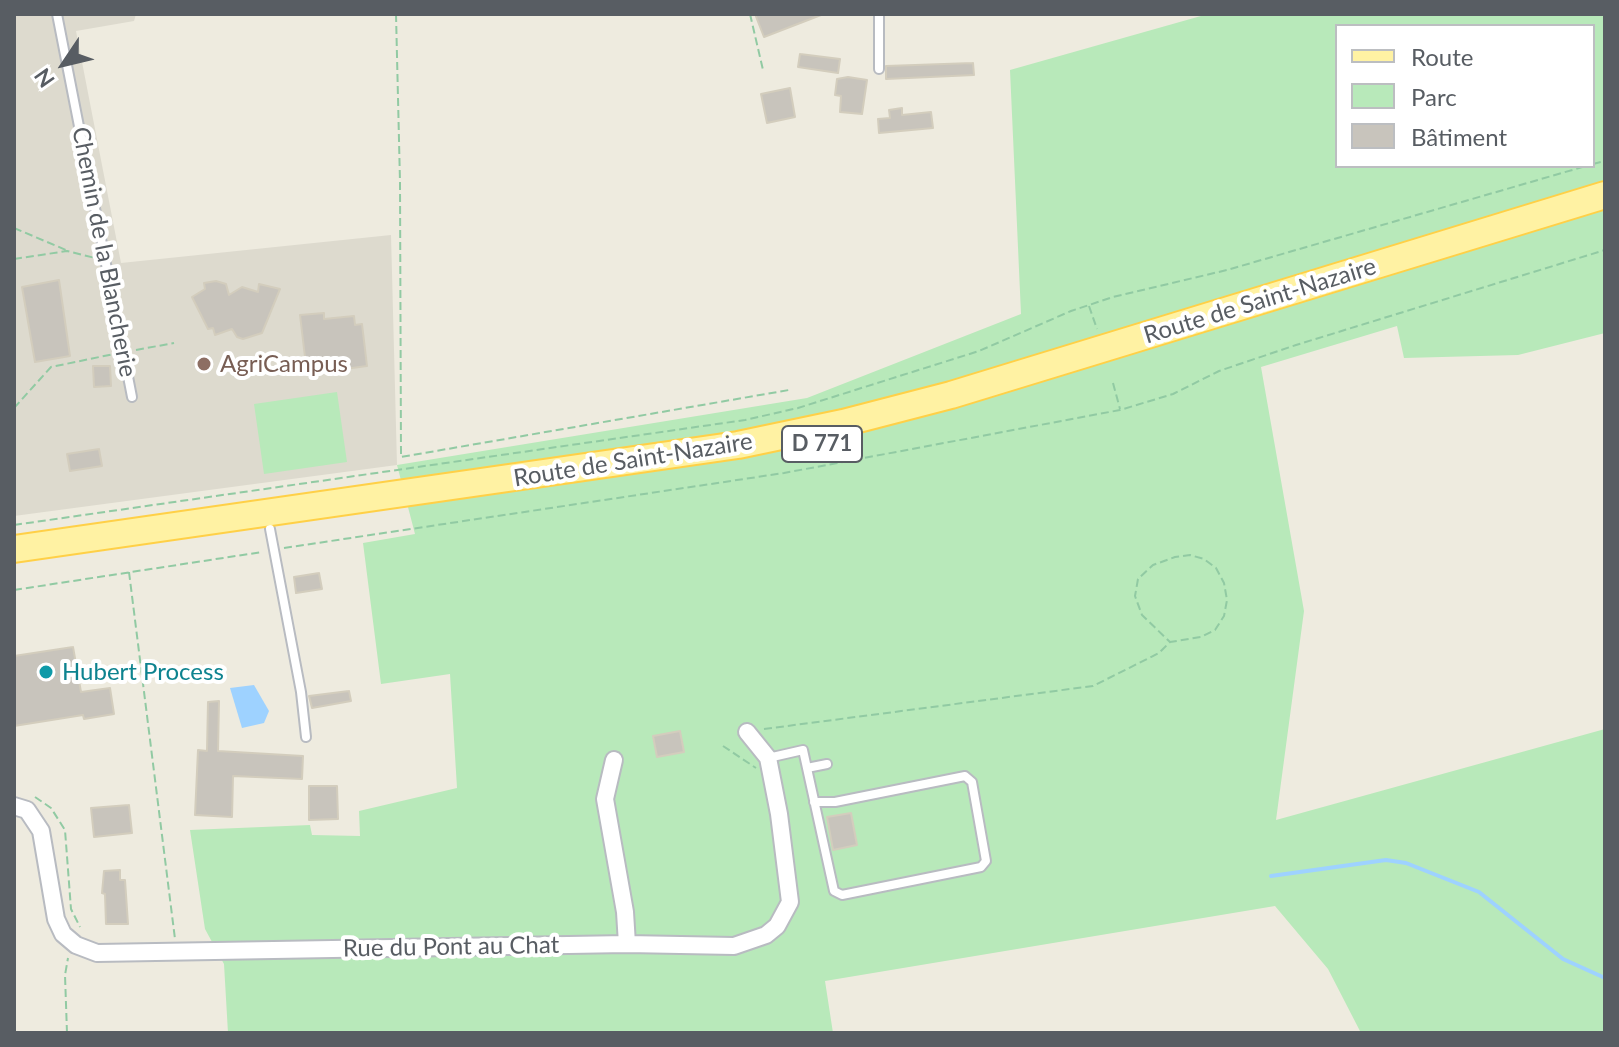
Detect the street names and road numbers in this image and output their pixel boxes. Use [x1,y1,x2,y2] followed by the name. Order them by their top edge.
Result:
[66,125,142,379] street label: Chemin de la Blancherie
[1140,252,1380,350] street label: Route de Saint-Nazaire
[782,426,862,462] road number: D 771
[511,427,755,493] street label: Route de Saint-Nazaire
[343,931,559,963] street label: Rue du Pont au Chat

